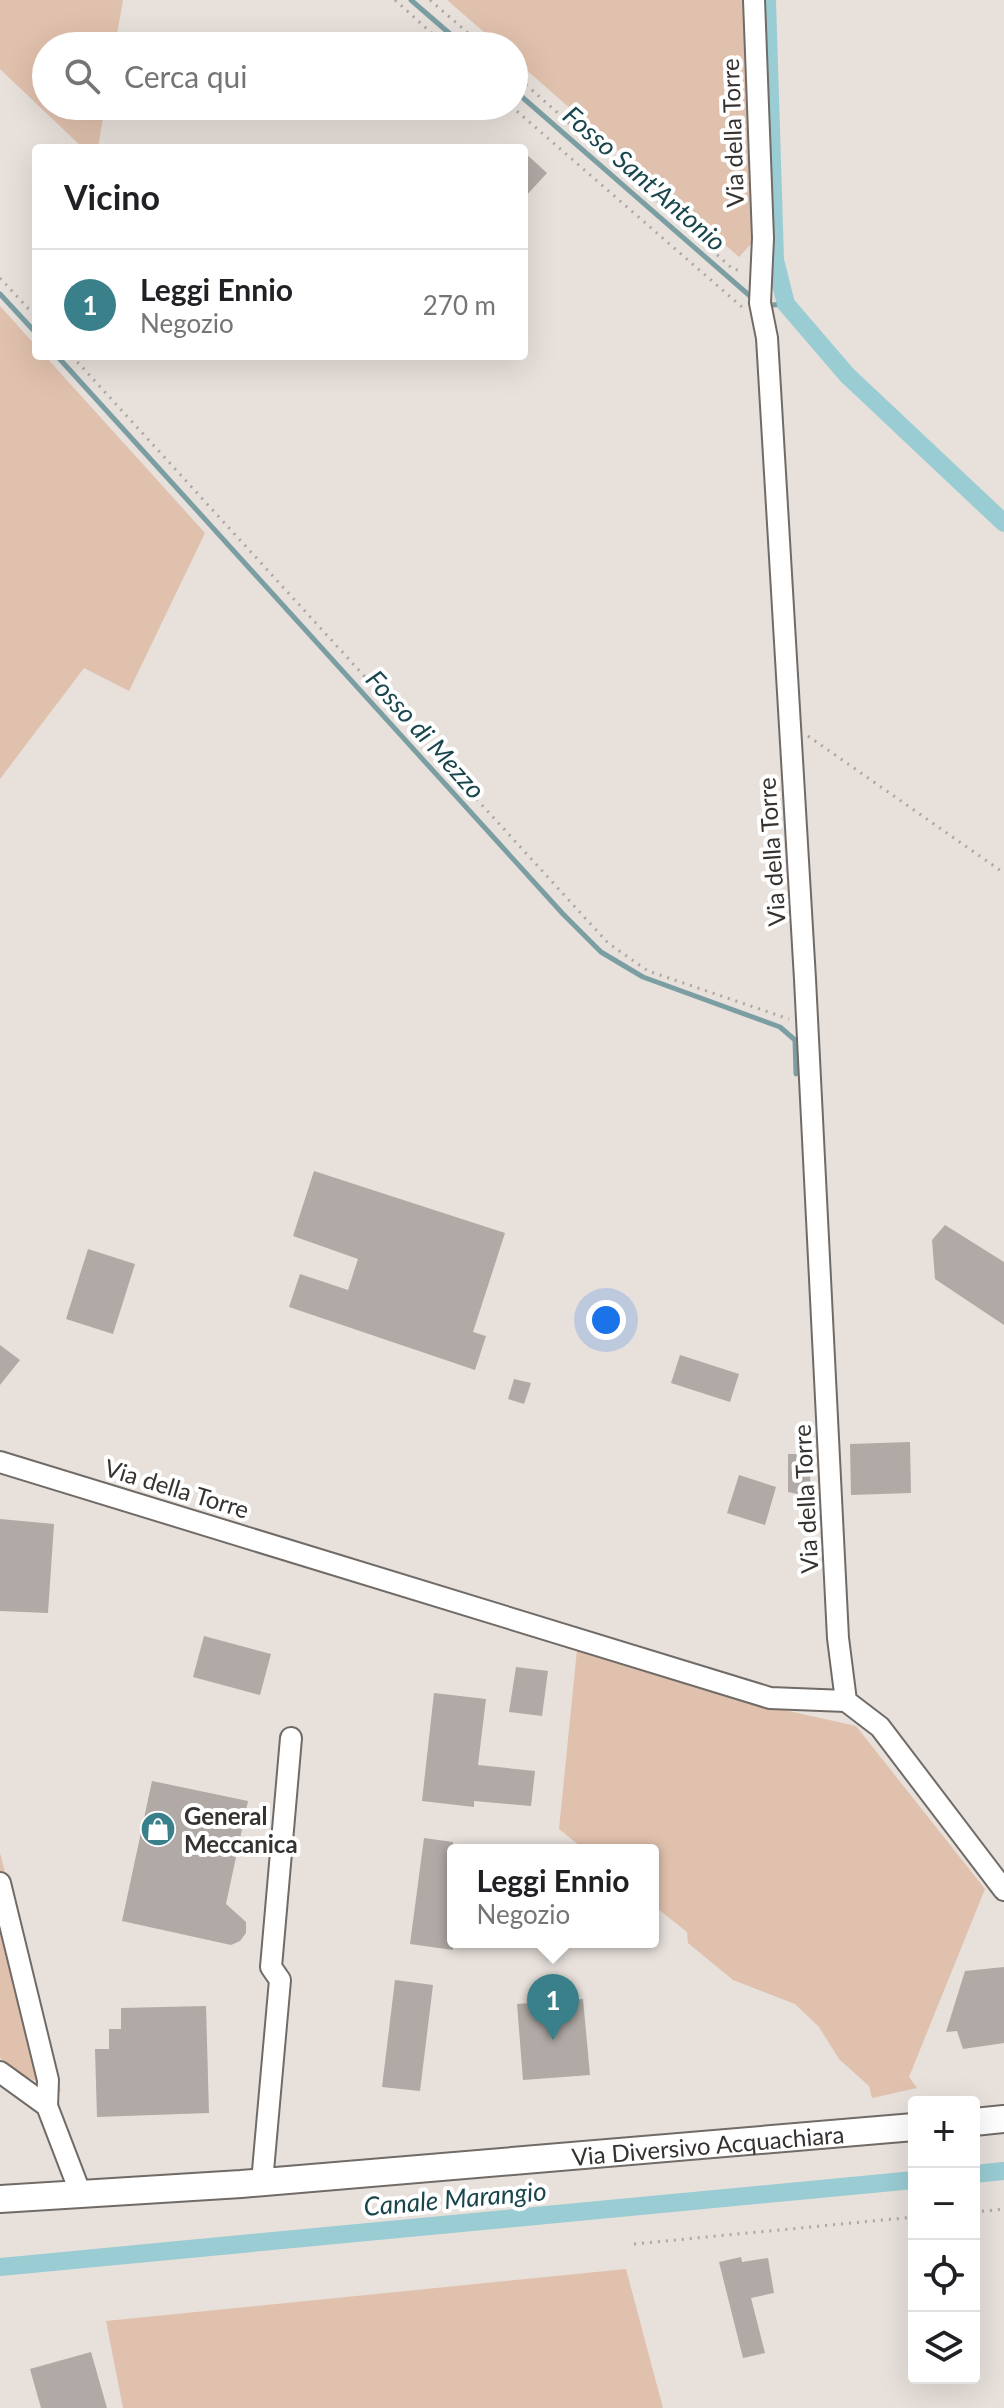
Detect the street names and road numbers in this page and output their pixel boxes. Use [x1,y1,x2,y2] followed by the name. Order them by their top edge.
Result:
[715,58,749,208] street label: Via della Torre
[751,776,791,928] street label: Via della Torre
[787,1424,823,1574] street label: Via della Torre
[101,1452,253,1524] street label: Via della Torre
[570,2118,845,2170] street label: Via Diversivo Acquachiara

